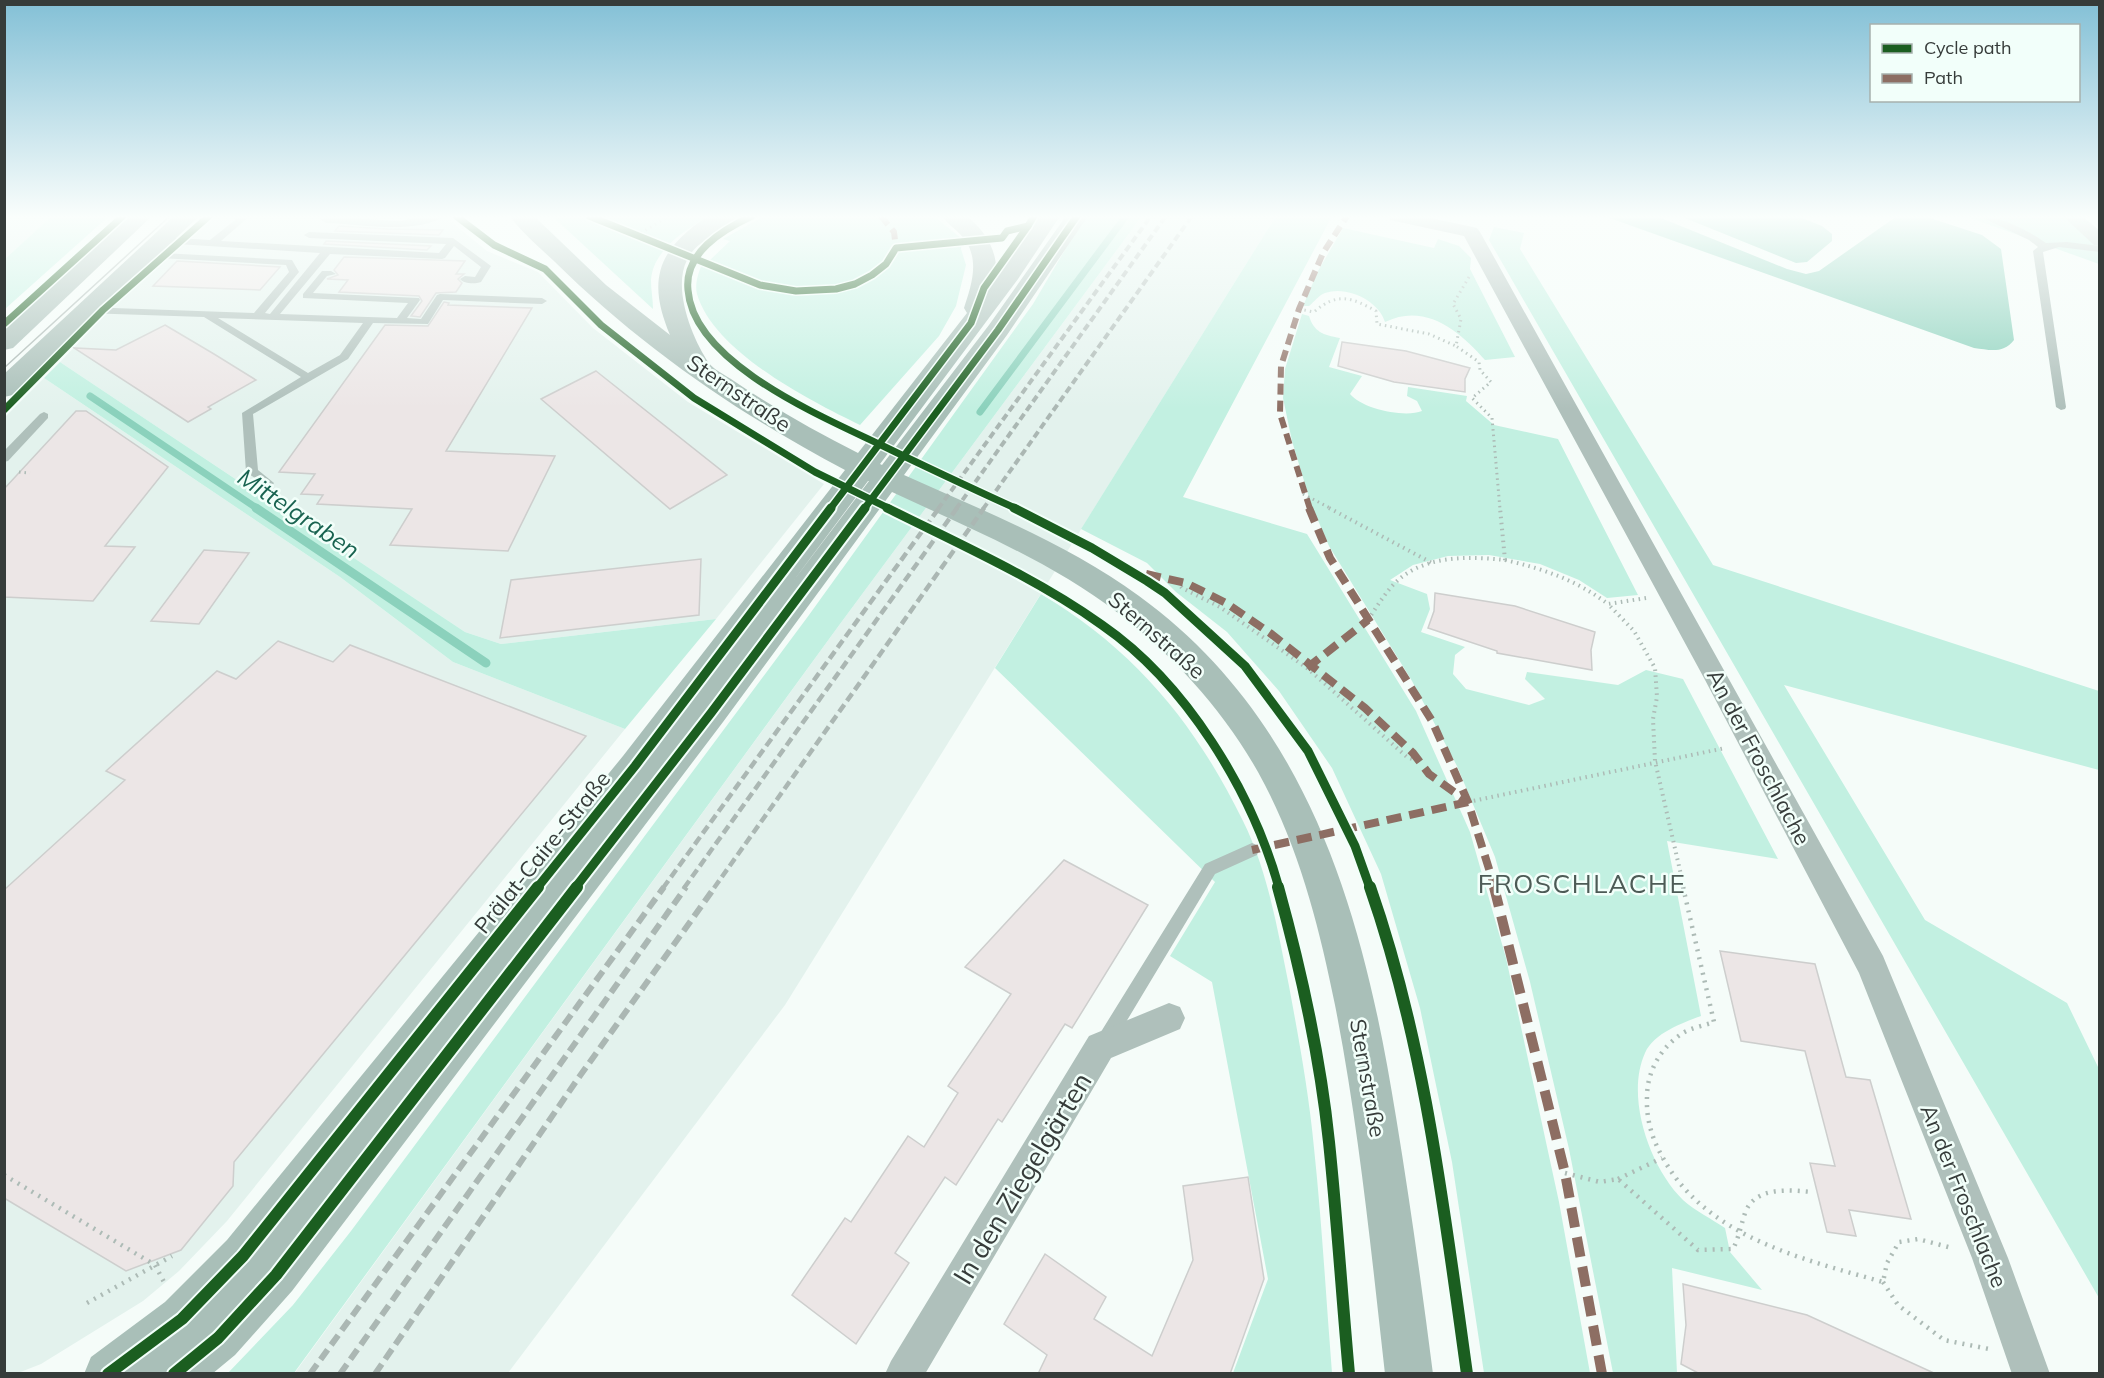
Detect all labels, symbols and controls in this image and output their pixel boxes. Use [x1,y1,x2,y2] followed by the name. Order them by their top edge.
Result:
[1870,24,2080,102] legend
[1924,36,2011,59] text: Cycle path
[1924,66,1963,89] text: Path
[682,348,796,438] street label: Sternstraße
[232,461,366,565] water label: Mittelgraben
[1103,585,1211,685] street label: Sternstraße
[1701,664,1817,850] street label: An der Froschlache
[468,765,616,939] street label: Prälat-Caire-Straße
[1478,867,1686,900] district label: FROSCHLACHE
[1344,1017,1392,1139] street label: Sternstraße
[945,1066,1099,1290] street label: In den Ziegelgärten
[1914,1100,2014,1292] street label: An der Froschlache

